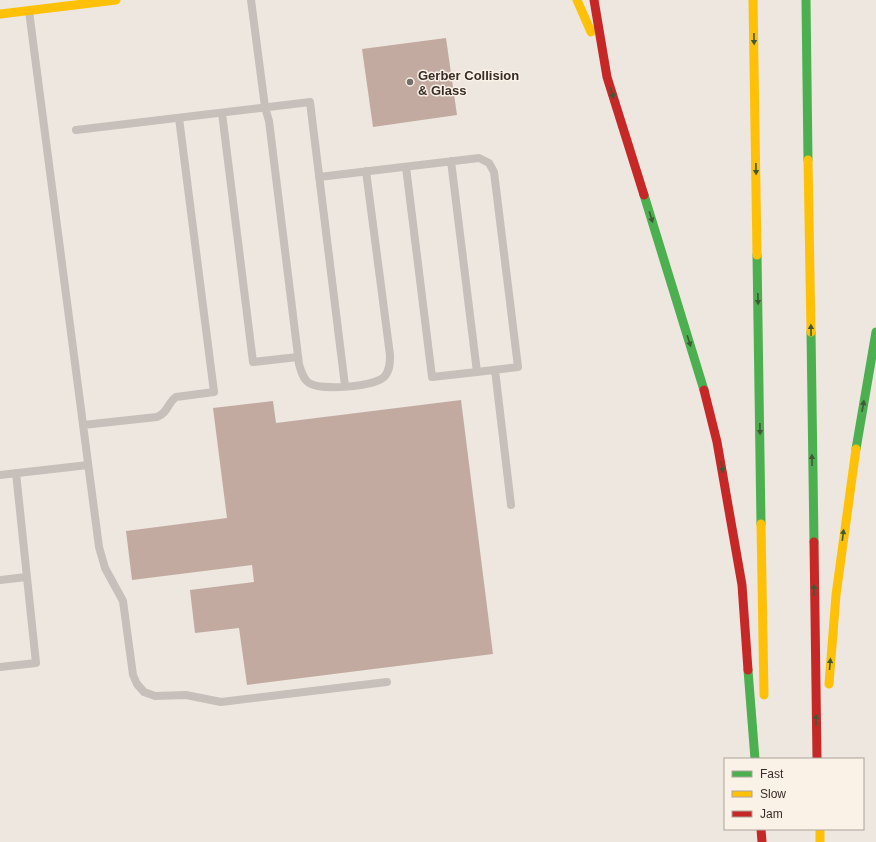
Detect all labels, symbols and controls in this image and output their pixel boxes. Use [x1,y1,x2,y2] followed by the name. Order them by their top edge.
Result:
[751,33,757,46] one-way arrow
[418,68,519,98] place label: Gerber Collision & Glass
[405,77,415,87] marker: Gerber Collision & Glass
[609,87,615,99] one-way arrow
[753,163,759,176] one-way arrow
[648,212,654,224] one-way arrow
[755,293,761,306] one-way arrow
[807,324,814,336] one-way arrow
[687,336,693,348] one-way arrow
[861,400,867,413] one-way arrow
[757,423,763,436] one-way arrow
[809,454,816,466] one-way arrow
[719,461,725,473] one-way arrow
[840,529,846,541] one-way arrow
[811,584,818,596] one-way arrow
[826,658,833,670] one-way arrow
[813,714,820,726] one-way arrow
[724,758,864,830] legend
[760,767,784,781] text: Fast
[760,787,786,801] text: Slow
[760,807,783,821] text: Jam

